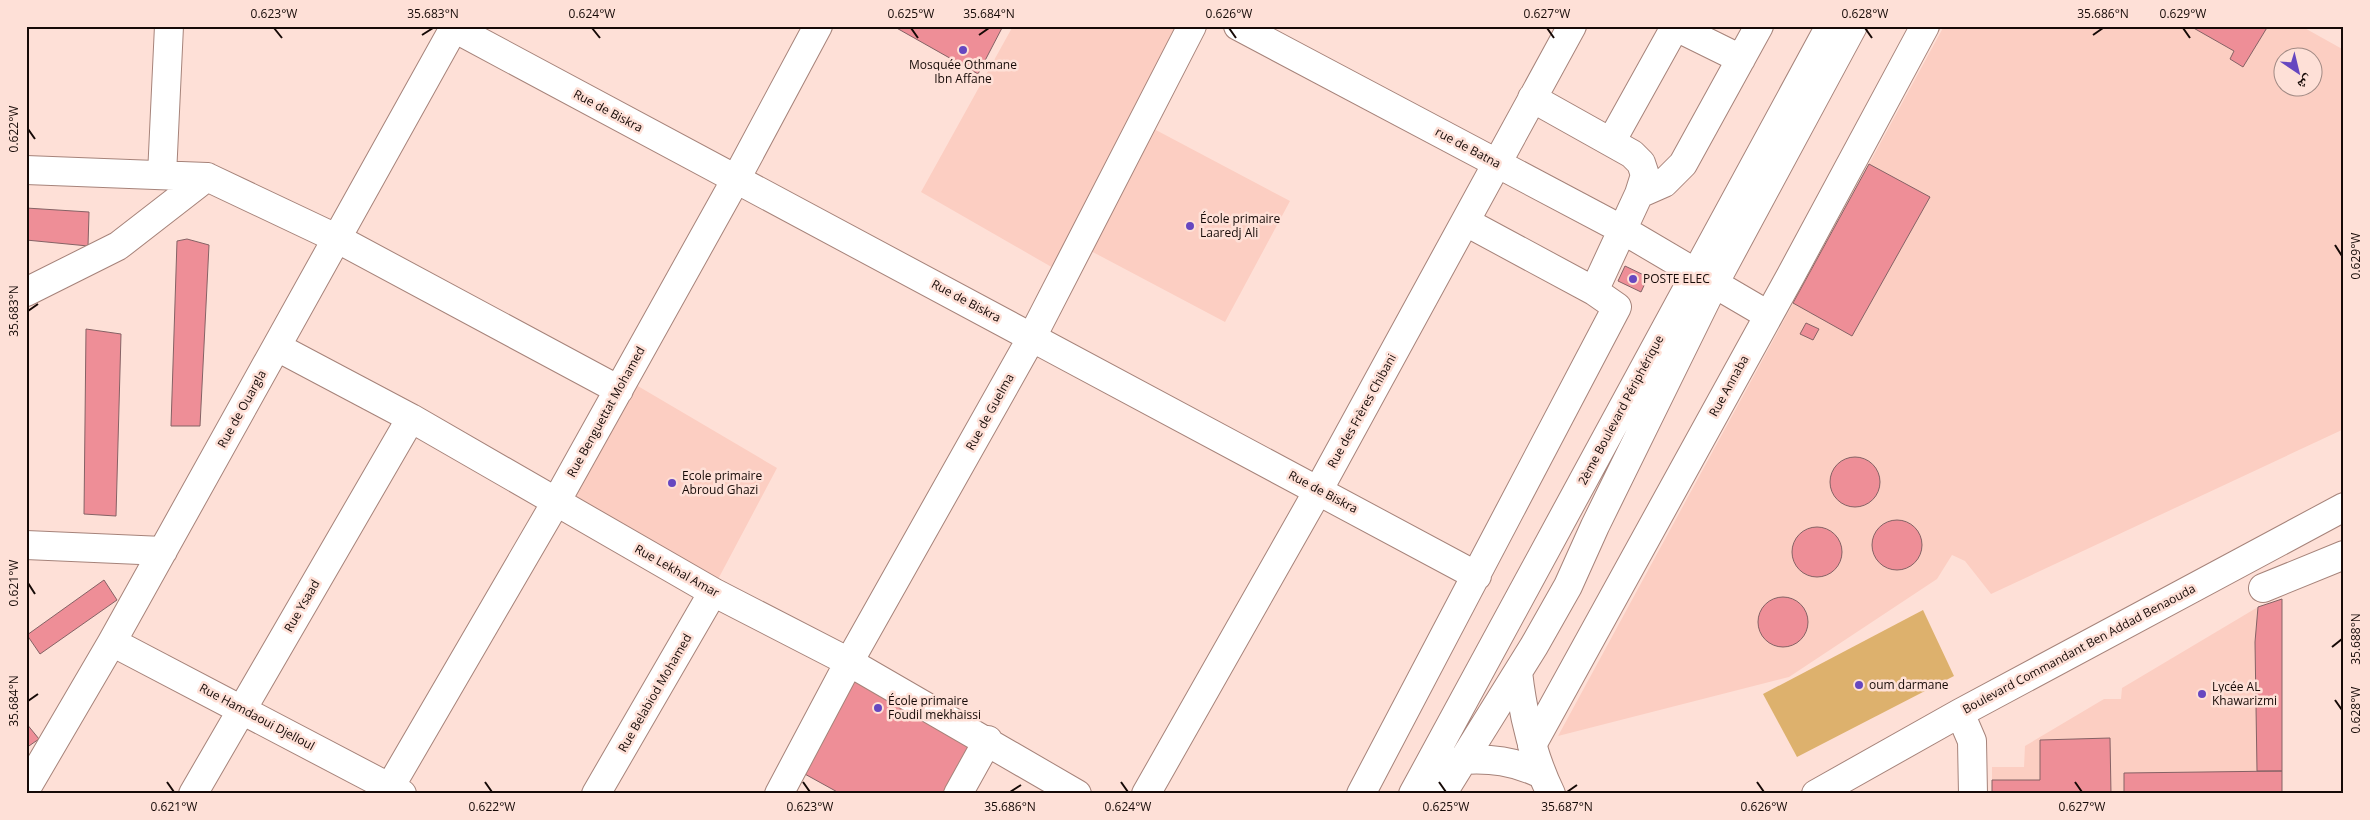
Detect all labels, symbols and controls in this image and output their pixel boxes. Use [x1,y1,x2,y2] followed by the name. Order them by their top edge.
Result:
[251,5,297,22] text: 0.623°W
[407,5,459,22] text: 35.683°N
[569,5,615,22] text: 0.624°W
[888,5,934,22] text: 0.625°W
[963,5,1015,22] text: 35.684°N
[1206,5,1252,22] text: 0.626°W
[1524,5,1570,22] text: 0.627°W
[1842,5,1888,22] text: 0.628°W
[2077,5,2129,22] text: 35.686°N
[2160,5,2206,22] text: 0.629°W
[957,44,969,56] marker: Mosquée Othmane Ibn Affane
[2272,48,2322,98] north arrow
[909,56,1017,87] place label: Mosquée Othmane Ibn Affane
[2294,71,2317,95] text: ش
[571,85,646,136] street label: Rue de Biskra
[5,106,22,152] text: 0.622°W
[1432,123,1504,172] street label: rue de Batna
[1200,210,1281,241] place label: École primaire Laaredj Ali
[1184,220,1196,232] marker: École primaire Laaredj Ali
[2347,233,2364,279] text: 0.629°W
[1643,270,1710,287] place label: POSTE ELEC
[1627,273,1639,285] marker: POSTE ELEC
[929,275,1004,326] street label: Rue de Biskra
[5,285,22,337] text: 35.683°N
[1574,332,1667,488] street label: 2ème Boulevard Périphérique
[563,343,649,480] street label: Rue Benguettat Mohamed
[1323,351,1400,471] street label: Rue des Frères Chibani
[1705,352,1752,419] street label: Rue Annaba
[213,367,270,451] street label: Rue de Ouargla
[961,370,1018,453] street label: Rue de Guelma
[1286,466,1361,517] street label: Rue de Biskra
[682,467,763,498] place label: Ecole primaire Abroud Ghazi
[666,477,678,489] marker: Ecole primaire Abroud Ghazi
[632,540,723,601] street label: Rue Lekhal Amar
[5,560,22,606] text: 0.621°W
[280,577,323,635] street label: Rue Ysaad
[1959,580,2198,717] street label: Boulevard Commandant Ben Addad Benaouda
[2347,613,2364,665] text: 35.688°N
[614,630,695,755] street label: Rue Belabiod Mohamed
[5,675,22,727] text: 35.684°N
[1869,676,1949,693] place label: oum darmane
[2212,678,2277,709] place label: Lycée AL Khawarizmi
[197,679,318,754] street label: Rue Hamdaoui Djelloul
[1853,679,1865,691] marker: oum darmane
[2347,687,2364,733] text: 0.628°W
[2196,688,2208,700] marker: Lycée AL Khawarizmi
[888,692,981,723] place label: École primaire Foudil mekhaissi
[872,702,884,714] marker: École primaire Foudil mekhaissi
[151,798,197,815] text: 0.621°W
[469,798,515,815] text: 0.622°W
[787,798,833,815] text: 0.623°W
[984,798,1036,815] text: 35.686°N
[1105,798,1151,815] text: 0.624°W
[1423,798,1469,815] text: 0.625°W
[1541,798,1593,815] text: 35.687°N
[1741,798,1787,815] text: 0.626°W
[2059,798,2105,815] text: 0.627°W

